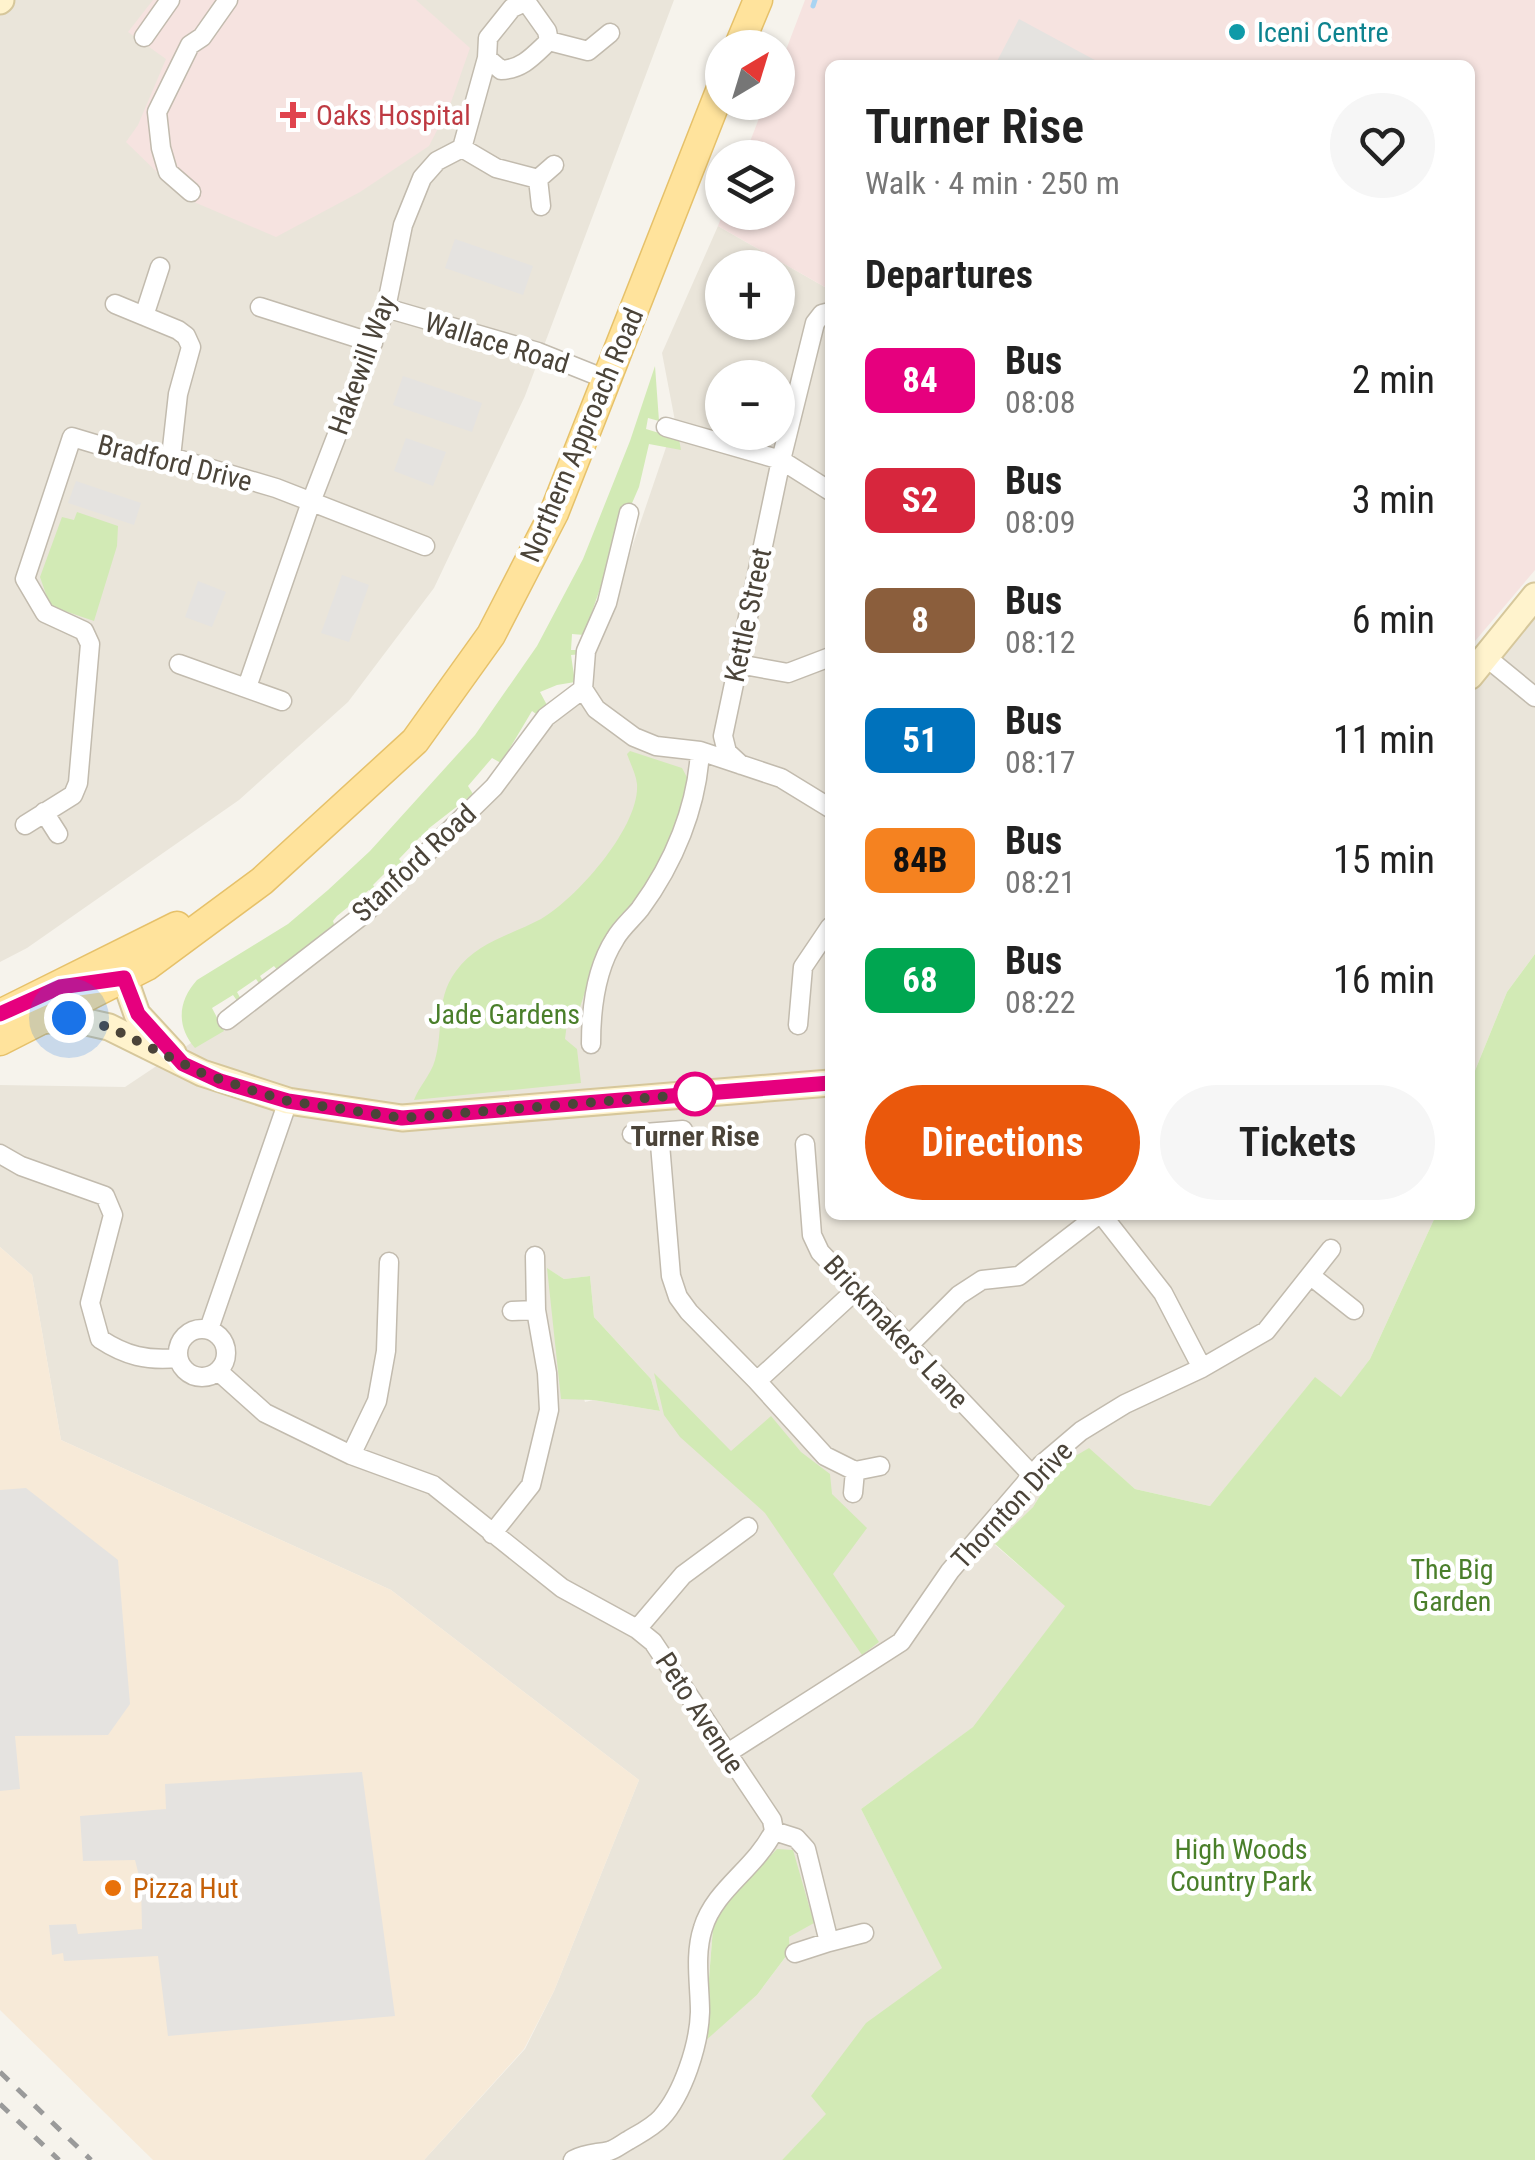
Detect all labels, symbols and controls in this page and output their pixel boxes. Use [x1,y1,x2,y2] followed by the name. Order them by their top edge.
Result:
[1257,16,1389,49] place label: Iceni Centre
[1226,21,1248,43] marker: Iceni Centre
[705,30,795,120] north arrow
[705,30,795,450] map controls
[1330,93,1435,198] button: heart
[865,98,1084,155] text: Turner Rise
[316,99,471,132] place label: Oaks Hospital
[280,102,306,128] marker: Oaks Hospital
[705,140,795,230] button: layers
[865,164,1120,202] text: Walk · 4 min · 250 m
[705,250,795,340] button: +
[865,253,1033,297] text: Departures
[322,290,403,439] street label: Hakewill Way
[514,303,650,567] street label: Northern Approach Road
[421,305,573,381] street label: Wallace Road
[1005,339,1062,383] text: Bus
[1352,358,1435,402] text: 2 min
[705,360,795,450] button: −
[902,360,938,401] text: 84
[1005,383,1076,421] text: 08:08
[94,428,256,498] street label: Bradford Drive
[1005,459,1062,503] text: Bus
[1352,478,1435,522] text: 3 min
[902,480,938,521] text: S2
[1005,503,1076,541] text: 08:09
[718,545,778,685] street label: Kettle Street
[1005,579,1062,623] text: Bus
[1352,598,1435,642] text: 6 min
[911,600,929,641] text: 8
[1005,623,1076,661] text: 08:12
[1005,699,1062,743] text: Bus
[1333,718,1435,762] text: 11 min
[902,720,938,761] text: 51
[1005,743,1076,781] text: 08:17
[345,797,483,929] street label: Stanford Road
[1005,819,1062,863] text: Bus
[1333,838,1435,882] text: 15 min
[892,840,948,881] text: 84B
[1005,863,1076,901] text: 08:21
[1005,939,1062,983] text: Bus
[1333,958,1435,1002] text: 16 min
[902,960,938,1001] text: 68
[1005,983,1076,1021] text: 08:22
[44,993,94,1043] your location
[428,998,580,1031] park label: Jade Gardens
[674,1073,716,1115] marker: Turner Rise
[865,1085,1140,1200] button: Directions
[1160,1085,1435,1200] button: Tickets
[631,1120,759,1153] place label: Turner Rise
[817,1249,975,1415] street label: Brickmakers Lane
[945,1434,1079,1576] street label: Thornton Drive
[1410,1553,1494,1618] park label: The Big Garden
[649,1646,751,1780] street label: Peto Avenue
[1170,1833,1312,1898] park label: High Woods Country Park
[133,1872,239,1905] place label: Pizza Hut
[102,1877,124,1899] marker: Pizza Hut

